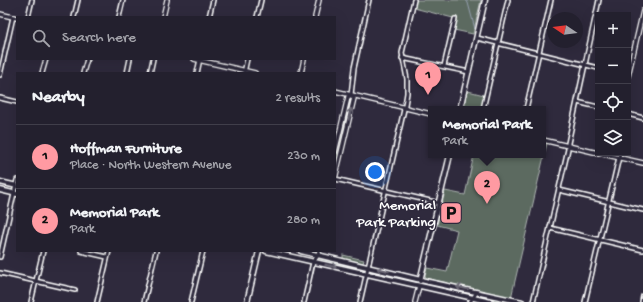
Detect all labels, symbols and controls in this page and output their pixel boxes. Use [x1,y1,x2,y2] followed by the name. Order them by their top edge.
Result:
[547,12,583,48] north arrow
[595,12,631,156] map controls
[595,12,631,48] button: +
[16,16,336,60] search box
[30,27,52,49] icon: search
[62,29,136,47] text: Search here
[595,48,631,84] button: −
[415,62,441,95] pin: 1
[595,84,631,120] button: locate
[32,88,85,108] text: Nearby
[275,91,320,106] text: 2 results
[428,106,546,158] popup
[347,108,355,121] one-way arrow
[443,116,531,134] text: Memorial Park
[595,120,631,156] button: layers
[443,134,467,149] text: Park
[70,140,182,158] text: Hoffman Furniture
[42,149,48,164] text: 1
[287,149,320,164] text: 230 m
[70,158,231,173] text: Place · North Western Avenue
[365,162,385,182] your location
[474,171,500,204] pin: 2
[355,197,436,232] place label: Memorial Park Parking
[438,200,464,226] parking icon: Memorial Park Parking
[70,204,159,222] text: Memorial Park
[42,213,48,228] text: 2
[287,213,320,228] text: 280 m
[70,222,95,237] text: Park
[324,262,337,270] one-way arrow
[377,266,390,273] one-way arrow
[456,284,469,292] one-way arrow

